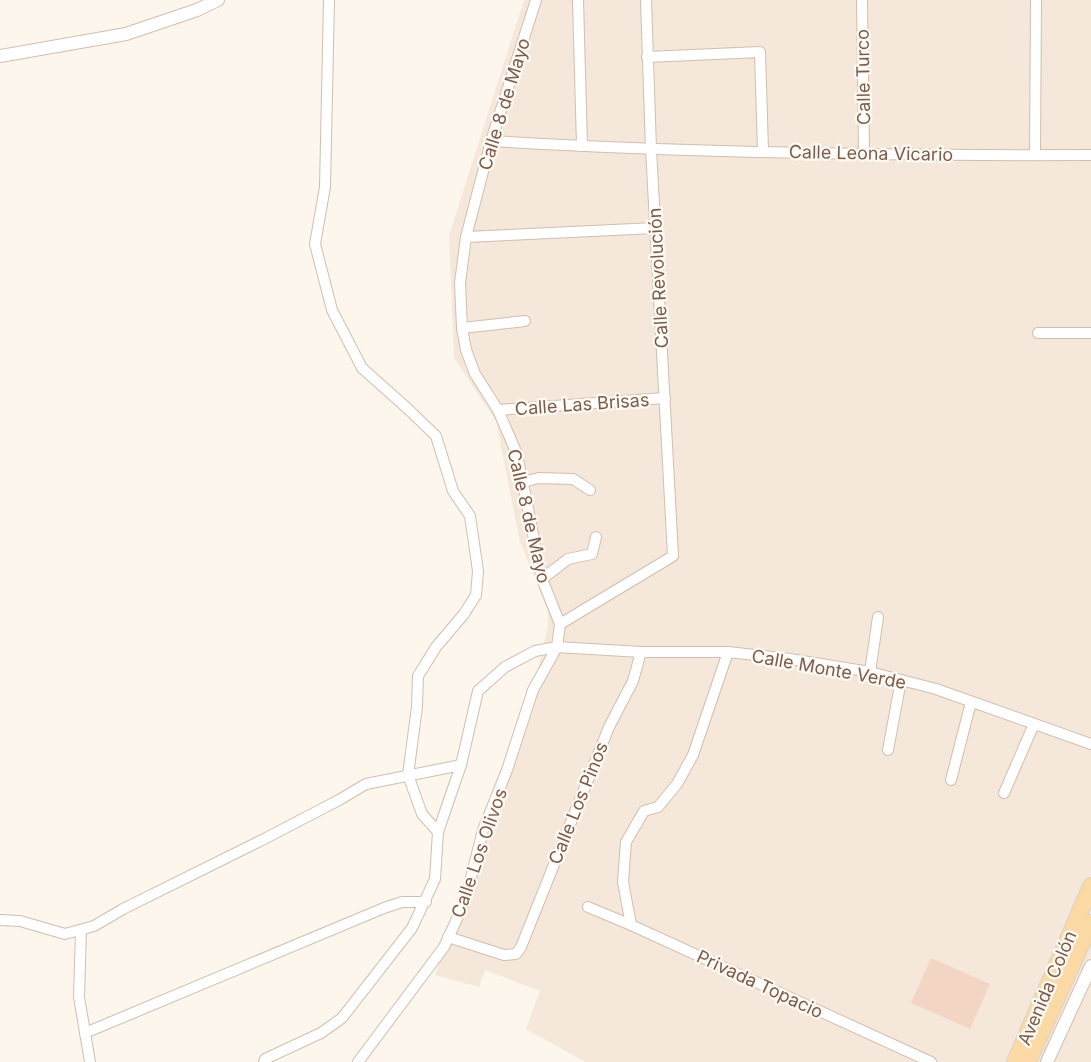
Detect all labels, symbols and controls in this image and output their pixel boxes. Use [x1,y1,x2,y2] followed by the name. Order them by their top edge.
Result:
[852,29,874,125] street label: Calle Turco
[474,35,534,173] street label: Calle 8 de Mayo
[789,141,953,165] street label: Calle Leona Vicario
[644,207,672,349] street label: Calle Revolución
[514,389,650,419] street label: Calle Las Brisas
[503,447,555,585] street label: Calle 8 de Mayo
[750,645,908,693] street label: Calle Monte Verde
[544,739,612,867] street label: Calle Los Pinos
[447,785,511,921] street label: Calle Los Olivos
[1013,928,1081,1048] street label: Avenida Colón
[693,946,827,1022] street label: Privada Topacio

